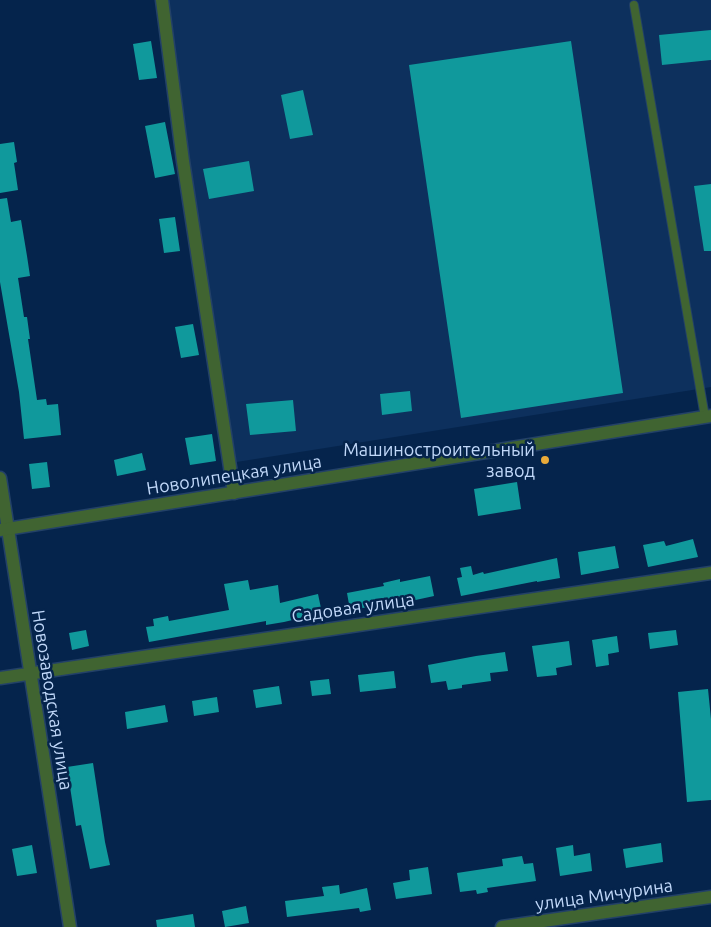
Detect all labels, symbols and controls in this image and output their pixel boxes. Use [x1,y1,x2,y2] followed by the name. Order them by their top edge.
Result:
[343,439,535,482] place label: Машиностроительный завод
[145,450,323,500] street label: Новолипецкая улица
[539,454,551,466] marker: Машиностроительный завод
[290,589,416,627] street label: Садовая улица
[27,608,77,792] street label: Новозаводская улица
[534,875,674,915] street label: улица Мичурина

